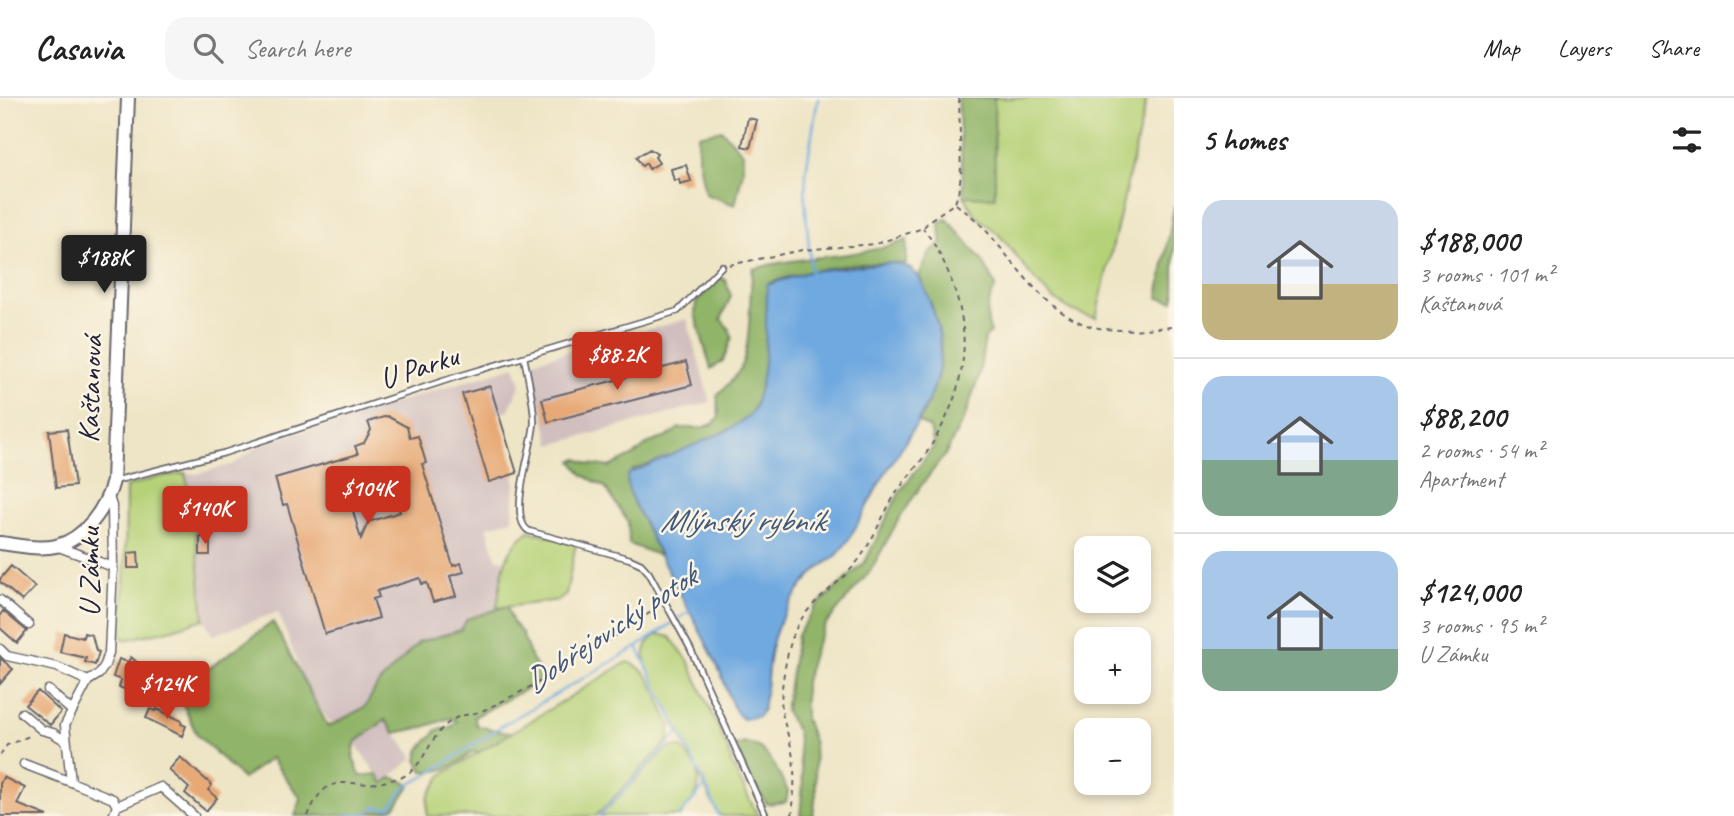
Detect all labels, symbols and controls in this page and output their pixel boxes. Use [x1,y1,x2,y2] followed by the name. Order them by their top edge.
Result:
[165,17,655,80] search box
[35,27,123,69] text: Casavia
[189,29,227,67] icon: search
[245,32,351,65] text: Search here
[1483,33,1520,63] text: Map
[1558,33,1611,63] text: Layers
[1649,33,1699,63] text: Share
[1202,121,1286,159] text: 5 homes
[1668,121,1706,159] icon: filters
[1419,222,1519,260] text: $188,000
[1258,228,1342,312] icon: home
[55,236,153,295] pin: $188K
[77,243,131,272] text: $188K
[1419,260,1554,289] text: 3 rooms · 101 m²
[1419,289,1501,318] text: Kaštanová
[69,332,111,443] street label: Kaštanová
[560,332,674,392] pin: $88.2K
[375,336,465,397] street label: U Parku
[588,340,646,369] text: $88.2K
[1419,398,1506,436] text: $88,200
[1258,404,1342,488] icon: home
[1419,436,1543,465] text: 2 rooms · 54 m²
[1419,465,1504,494] text: Apartment
[319,466,417,526] pin: $104K
[341,474,395,503] text: $104K
[156,486,254,546] pin: $140K
[178,494,232,523] text: $140K
[660,500,829,541] water label: Mlýnský rybník
[70,525,108,617] street label: U Zámku
[1074,536,1151,795] map controls
[1074,536,1151,613] button: layers
[516,553,709,702] water label: Dobřejovický potok
[1419,573,1519,611] text: $124,000
[1258,579,1342,663] icon: home
[1419,611,1543,640] text: 3 rooms · 95 m²
[1074,627,1151,704] button: +
[1419,640,1488,669] text: U Zámku
[118,662,216,721] pin: $124K
[140,669,194,698] text: $124K
[1074,718,1151,795] button: −

